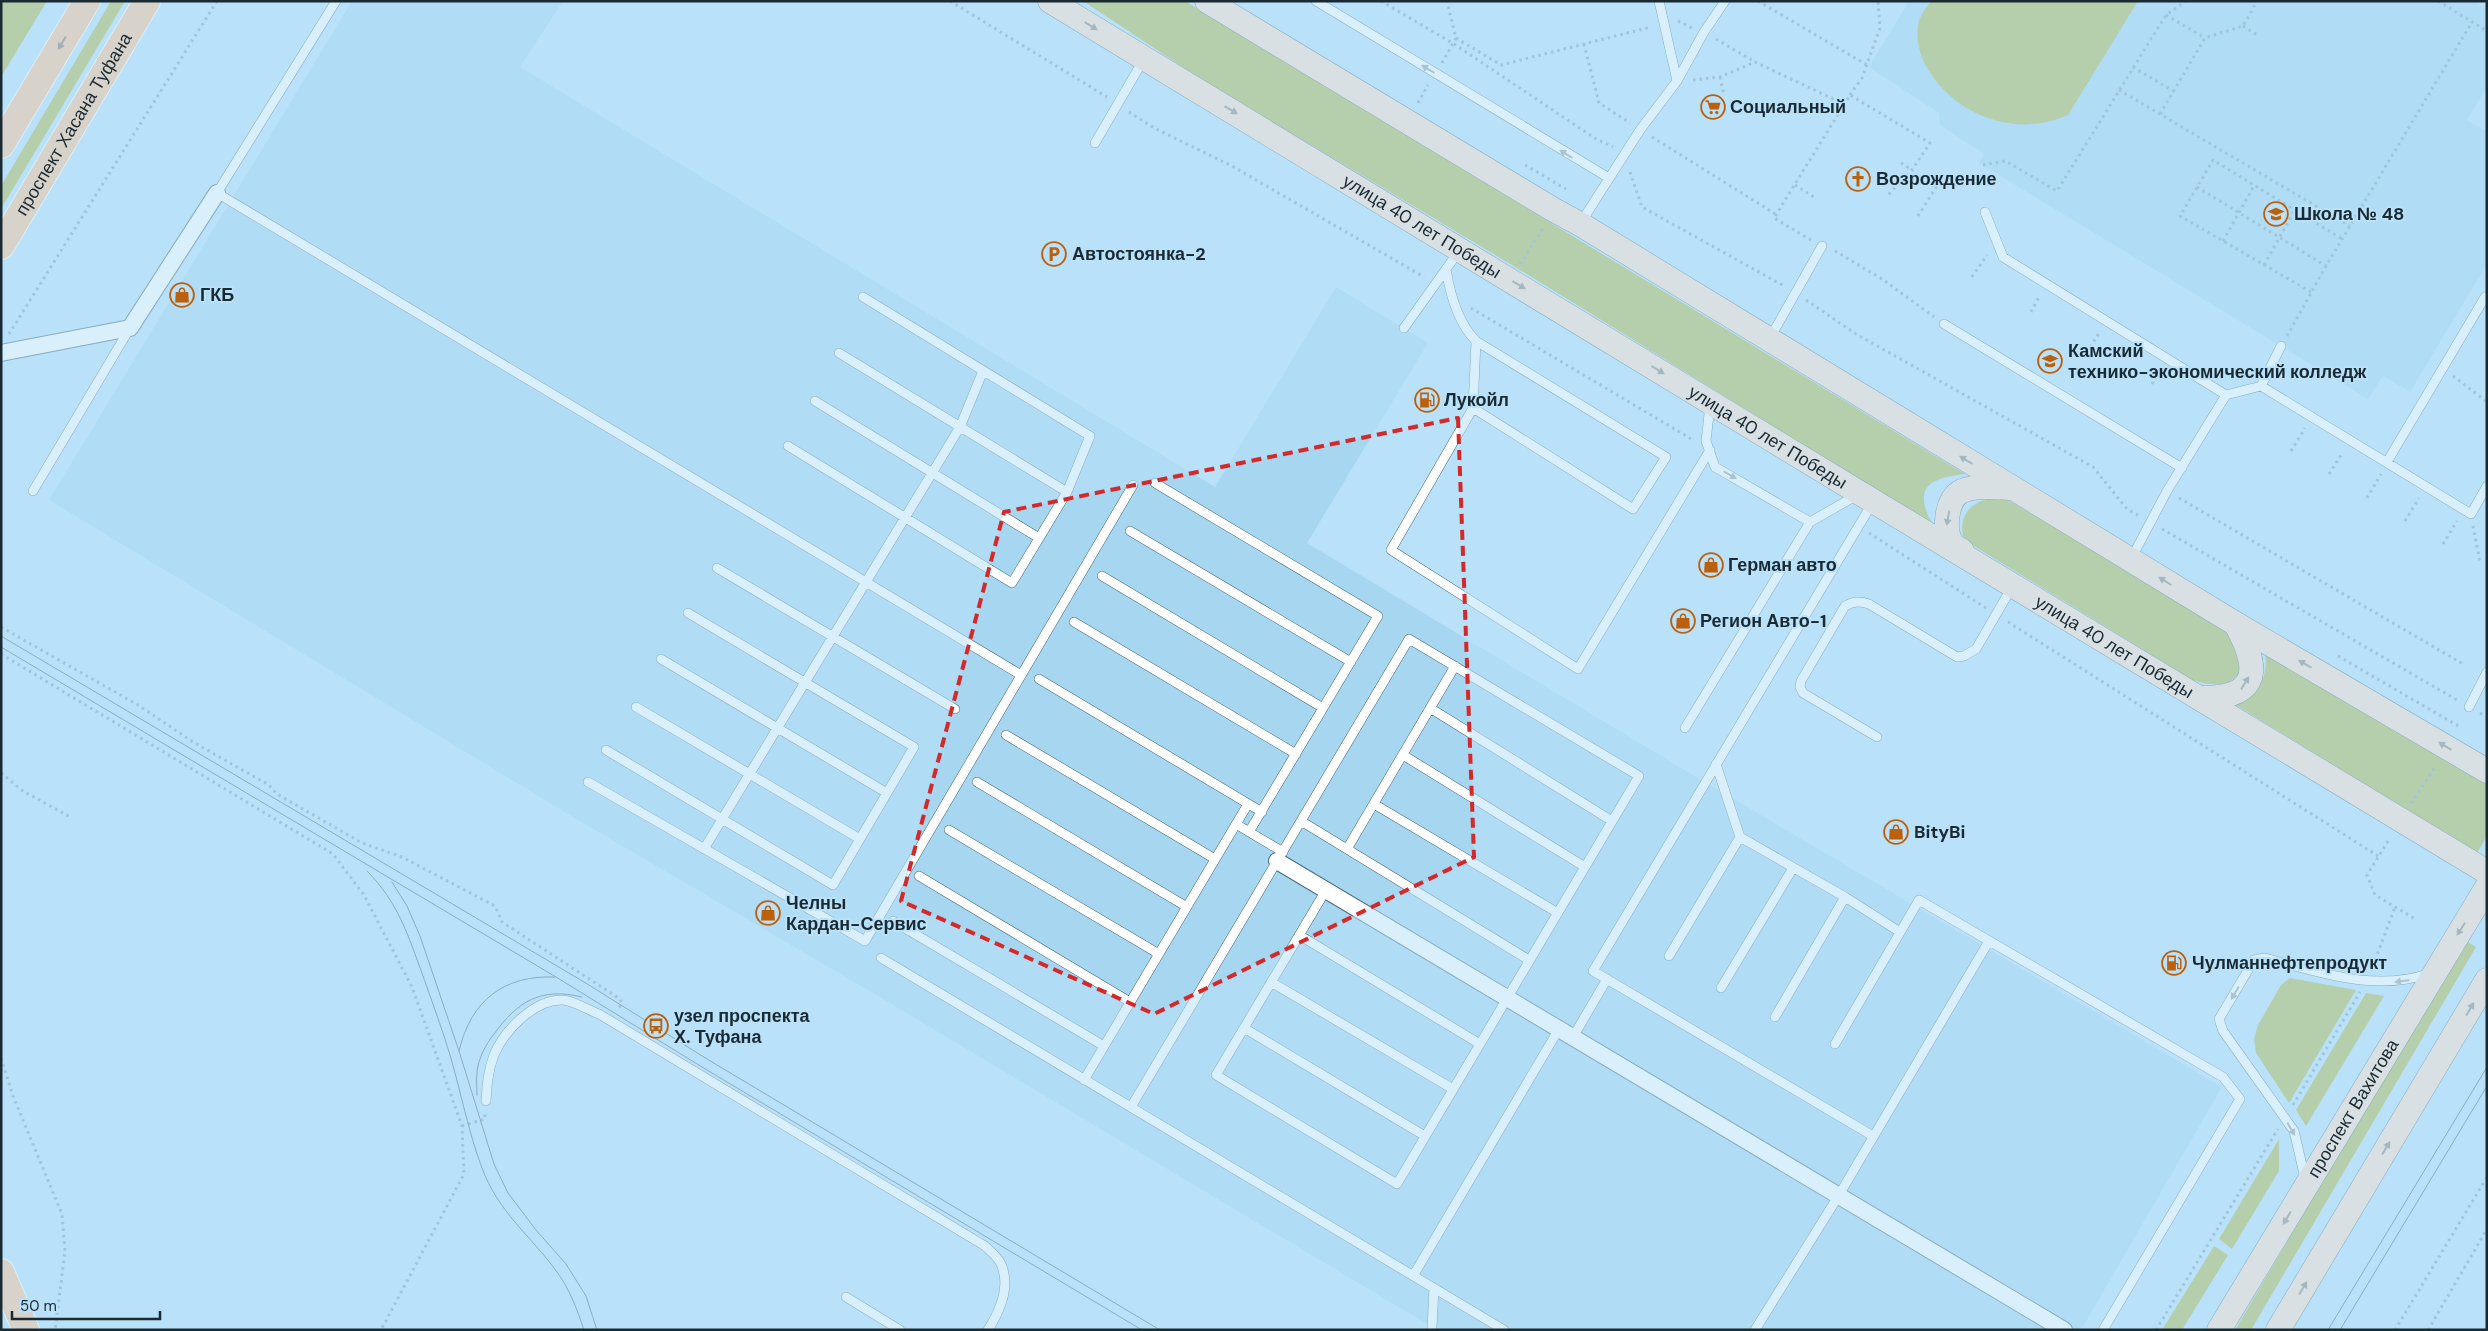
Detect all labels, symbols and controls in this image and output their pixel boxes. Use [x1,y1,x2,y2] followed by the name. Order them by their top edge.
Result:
[1085,22,1098,31] one-way arrow
[10,27,138,220] street label: проспект Хасана Туфана
[58,37,67,50] one-way arrow
[1421,64,1434,73] one-way arrow
[1700,94,1726,120] supermarket icon: Социальный
[1730,95,1846,119] place label: Социальный
[1224,105,1237,114] one-way arrow
[1560,149,1573,158] one-way arrow
[1845,166,1871,192] church icon: Возрождение
[1876,167,1997,191] place label: Возрождение
[1338,169,1506,284] street label: улица 40 лет Победы
[2263,201,2289,227] school or university icon: Школа № 48
[2294,202,2404,226] place label: Школа № 48
[1041,241,1067,267] parking icon: Автостоянка-2
[1072,242,1206,266] place label: Автостоянка-2
[1512,281,1526,290] one-way arrow
[169,282,195,308] shop icon: ГКБ
[200,283,234,307] place label: ГКБ
[2068,339,2366,384] place label: Камский технико-экономический колледж
[2037,348,2063,374] school or university icon: Камский технико-экономический колледж
[1651,365,1664,374] one-way arrow
[1684,380,1852,495] street label: улица 40 лет Победы
[1414,387,1440,413] fuel station icon: Лукойл
[1444,388,1509,412] place label: Лукойл
[1960,455,1973,465] one-way arrow
[1723,471,1737,480] one-way arrow
[1943,510,1951,526] one-way arrow
[1698,552,1724,578] shop icon: Герман авто
[1728,553,1837,577] place label: Герман авто
[2159,576,2172,585] one-way arrow
[2030,590,2198,704] street label: улица 40 лет Победы
[1670,608,1696,634] shop icon: Регион Авто-1
[1700,609,1827,633] place label: Регион Авто-1
[2297,660,2312,668] one-way arrow
[2241,676,2250,690] one-way arrow
[2439,741,2452,750] one-way arrow
[1883,819,1909,845] shop icon: BityBi
[1914,820,1966,844] place label: BityBi
[786,891,927,936] place label: Челны Кардан-Сервис
[755,900,781,926] shop icon: Челны Кардан-Сервис
[2457,922,2466,935] one-way arrow
[2161,950,2187,976] fuel station icon: Чулманнефтепродукт
[2192,951,2387,975] place label: Чулманнефтепродукт
[2393,977,2409,985] one-way arrow
[2230,987,2239,1000] one-way arrow
[2465,1002,2474,1015] one-way arrow
[674,1004,811,1049] place label: узел проспекта Х. Туфана
[643,1013,669,1039] bus stop icon: узел проспекта Х. Туфана
[2302,1034,2405,1182] street label: проспект Вахитова
[2287,1123,2296,1136] one-way arrow
[2382,1142,2391,1155] one-way arrow
[2283,1211,2292,1224] one-way arrow
[2299,1281,2308,1294] one-way arrow
[12,1288,160,1320] scale bar
[20,1296,57,1316] text: 50 m

